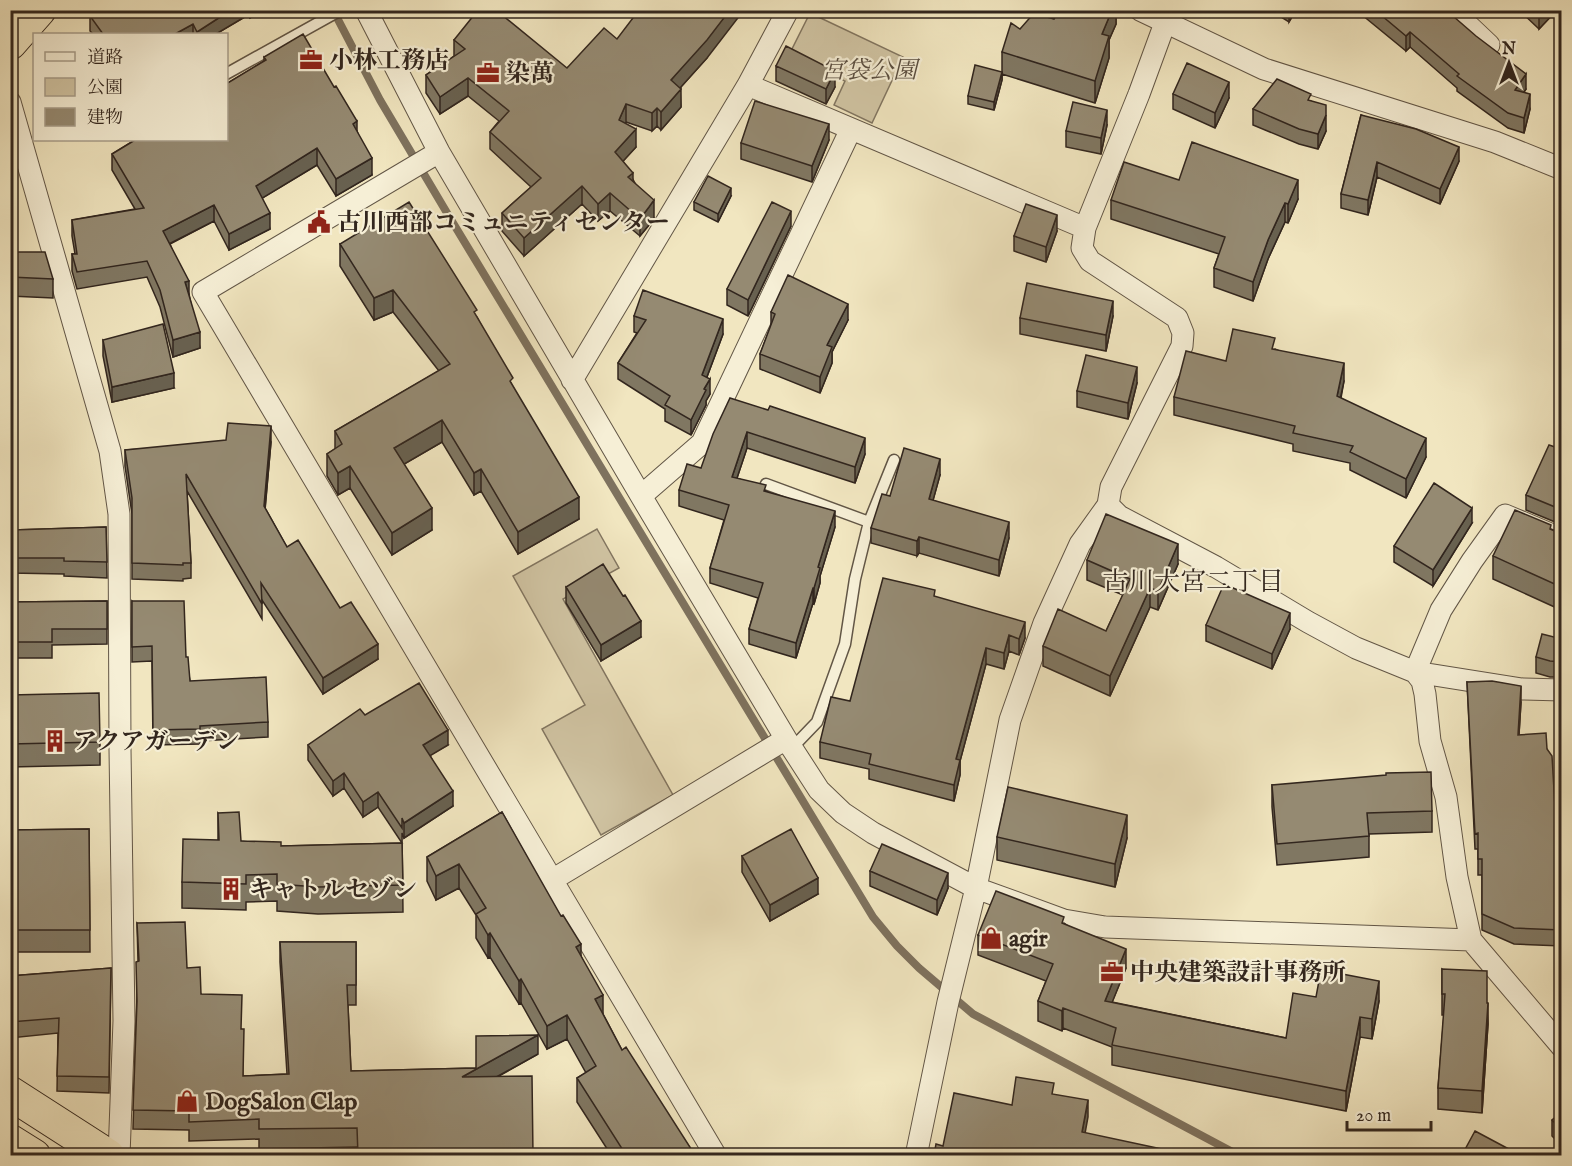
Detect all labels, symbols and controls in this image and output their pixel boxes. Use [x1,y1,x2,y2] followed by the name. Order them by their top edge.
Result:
[33,33,228,141] legend
[1479,33,1539,93] north arrow
[1501,40,1516,60] text: N
[329,46,449,77] place label: 小林工務店
[87,47,123,70] text: 道路
[298,47,324,73] office icon: 小林工務店
[821,56,921,87] park label: 宮袋公園
[506,59,554,90] place label: 染萬
[475,60,501,86] office icon: 染萬
[87,77,123,100] text: 公園
[87,107,123,130] text: 建物
[337,208,670,239] place label: 古川西部コミュニティセンター
[306,209,332,235] public building icon: 古川西部コミュニティセンター
[1102,566,1284,599] district label: 古川大宮二丁目
[73,727,240,758] place label: アクアガーデン
[42,728,68,754] building icon: アクアガーデン
[249,875,417,906] place label: キャトルセゾン
[218,876,244,902] building icon: キャトルセゾン
[1009,924,1048,955] place label: agir
[978,925,1004,951] shop icon: agir
[1130,958,1346,989] place label: 中央建築設計事務所
[1099,959,1125,985] office icon: 中央建築設計事務所
[205,1087,357,1118] place label: DogSalon Clap
[174,1088,200,1114] shop icon: DogSalon Clap
[1347,1094,1431,1132] scale bar
[1356,1105,1391,1128] text: 20 m

